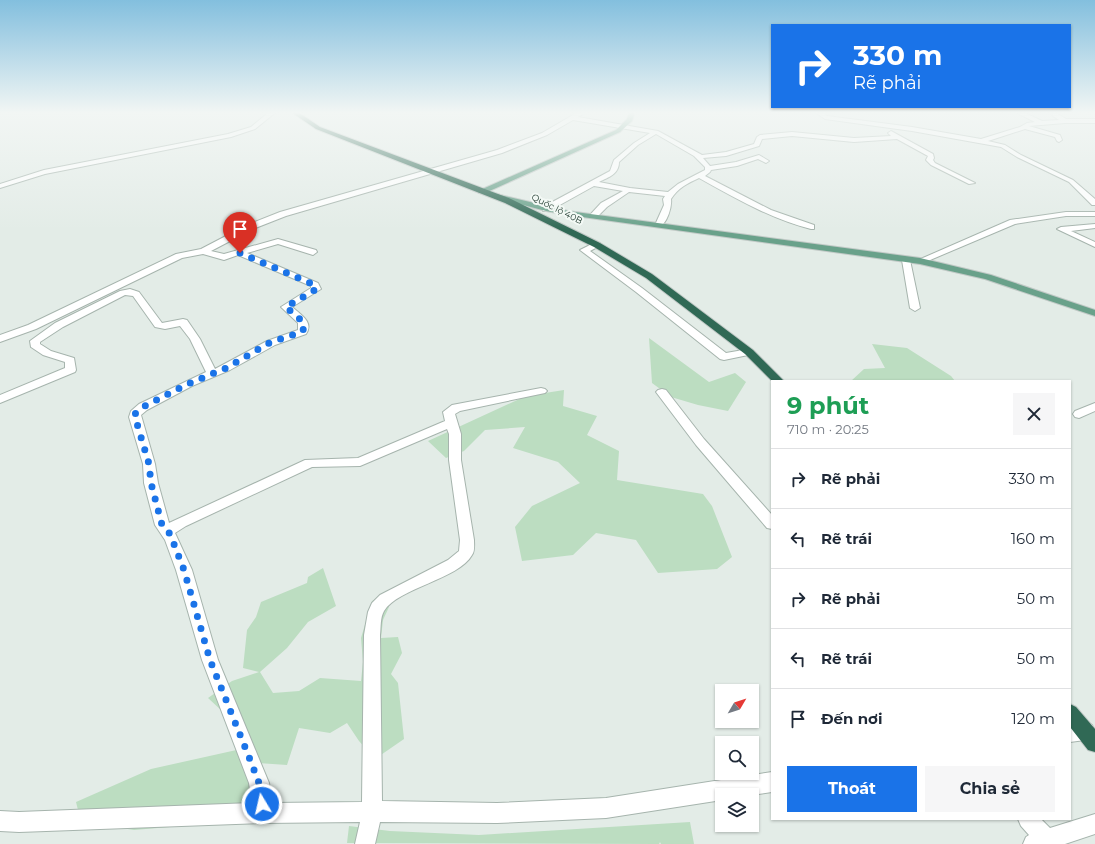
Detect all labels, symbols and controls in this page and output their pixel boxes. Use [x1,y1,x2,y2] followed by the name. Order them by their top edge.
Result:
[853,38,942,72] text: 330 m
[787,40,839,92] icon: right
[853,72,921,94] text: Rẽ phải
[530,191,585,226] street label: Quốc lộ 40B
[223,212,257,253] pin
[229,218,251,240] icon: arrive
[787,391,869,420] text: 9 phút
[1013,393,1055,435] button: close
[787,421,869,437] text: 710 m · 20:25
[787,468,809,490] icon: right
[821,469,880,488] text: Rẽ phải
[1008,469,1055,488] text: 330 m
[787,528,809,550] icon: left
[821,529,872,548] text: Rẽ trái
[1011,529,1055,548] text: 160 m
[787,588,809,610] icon: right
[821,589,880,608] text: Rẽ phải
[1017,589,1055,608] text: 50 m
[787,648,809,670] icon: left
[821,649,872,668] text: Rẽ trái
[1017,649,1055,668] text: 50 m
[715,684,759,728] north arrow
[715,684,759,832] map controls
[787,708,809,730] icon: arrive
[821,709,882,728] text: Đến nơi
[1011,709,1055,728] text: 120 m
[715,736,759,780] button: search
[787,766,917,812] button: Thoát
[925,766,1055,812] button: Chia sẻ
[241,783,283,825] position arrow
[715,788,759,832] button: layers

